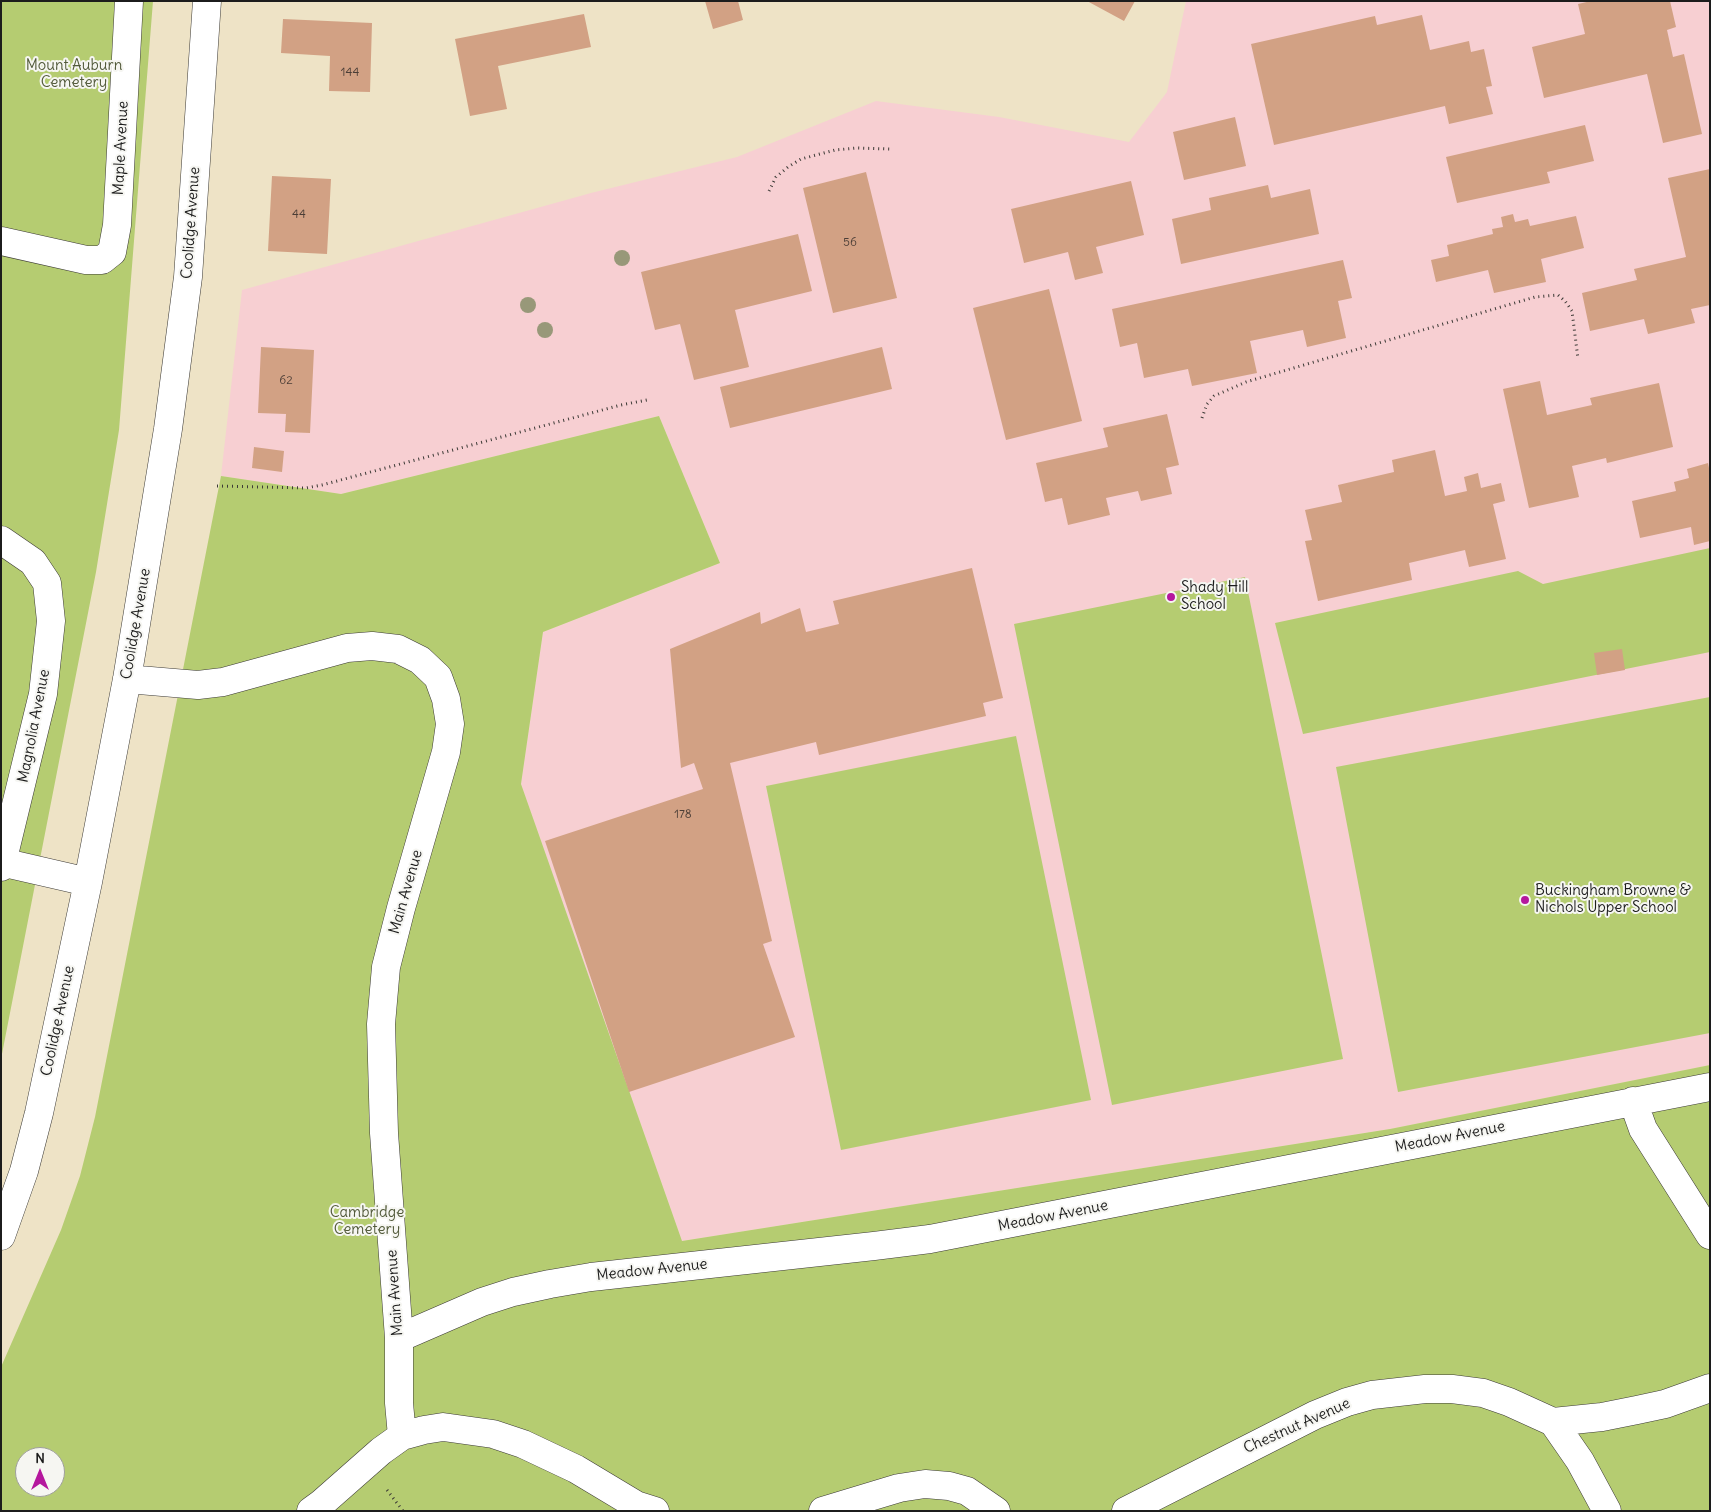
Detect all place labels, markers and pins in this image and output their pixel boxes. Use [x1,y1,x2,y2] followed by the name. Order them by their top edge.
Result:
[1181,579,1248,614] place label: Shady Hill School
[1165,591,1177,603] marker: Shady Hill School
[1535,882,1691,917] place label: Buckingham Browne & Nichols Upper School
[1519,894,1531,906] marker: Buckingham Browne & Nichols Upper School

